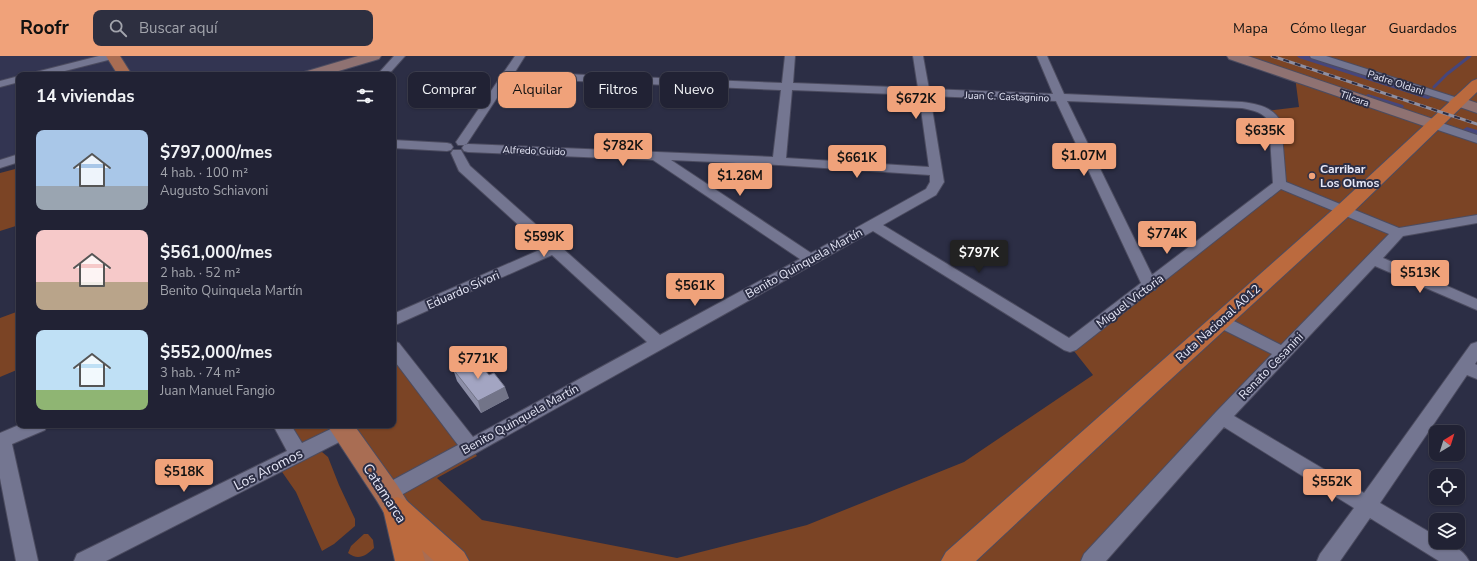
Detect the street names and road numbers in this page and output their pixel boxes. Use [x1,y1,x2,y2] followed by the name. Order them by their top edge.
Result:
[1366,67,1426,99] street label: Padre Oldani
[1338,87,1371,110] street label: Tilcara
[963,88,1050,105] street label: Juan C. Castagnino
[502,143,566,159] street label: Alfredo Guido
[743,224,865,302] street label: Benito Quinquela Martín
[424,267,502,313] street label: Eduardo Sívori
[1093,270,1167,332] street label: Miguel Victoria
[1172,281,1264,365] street label: Ruta Nacional A012
[1235,329,1307,403] street label: Renato Cesanini
[459,380,581,458] street label: Benito Quinquela Martín
[230,444,306,495] street label: Los Aromos
[358,460,411,527] street label: Catamarca

